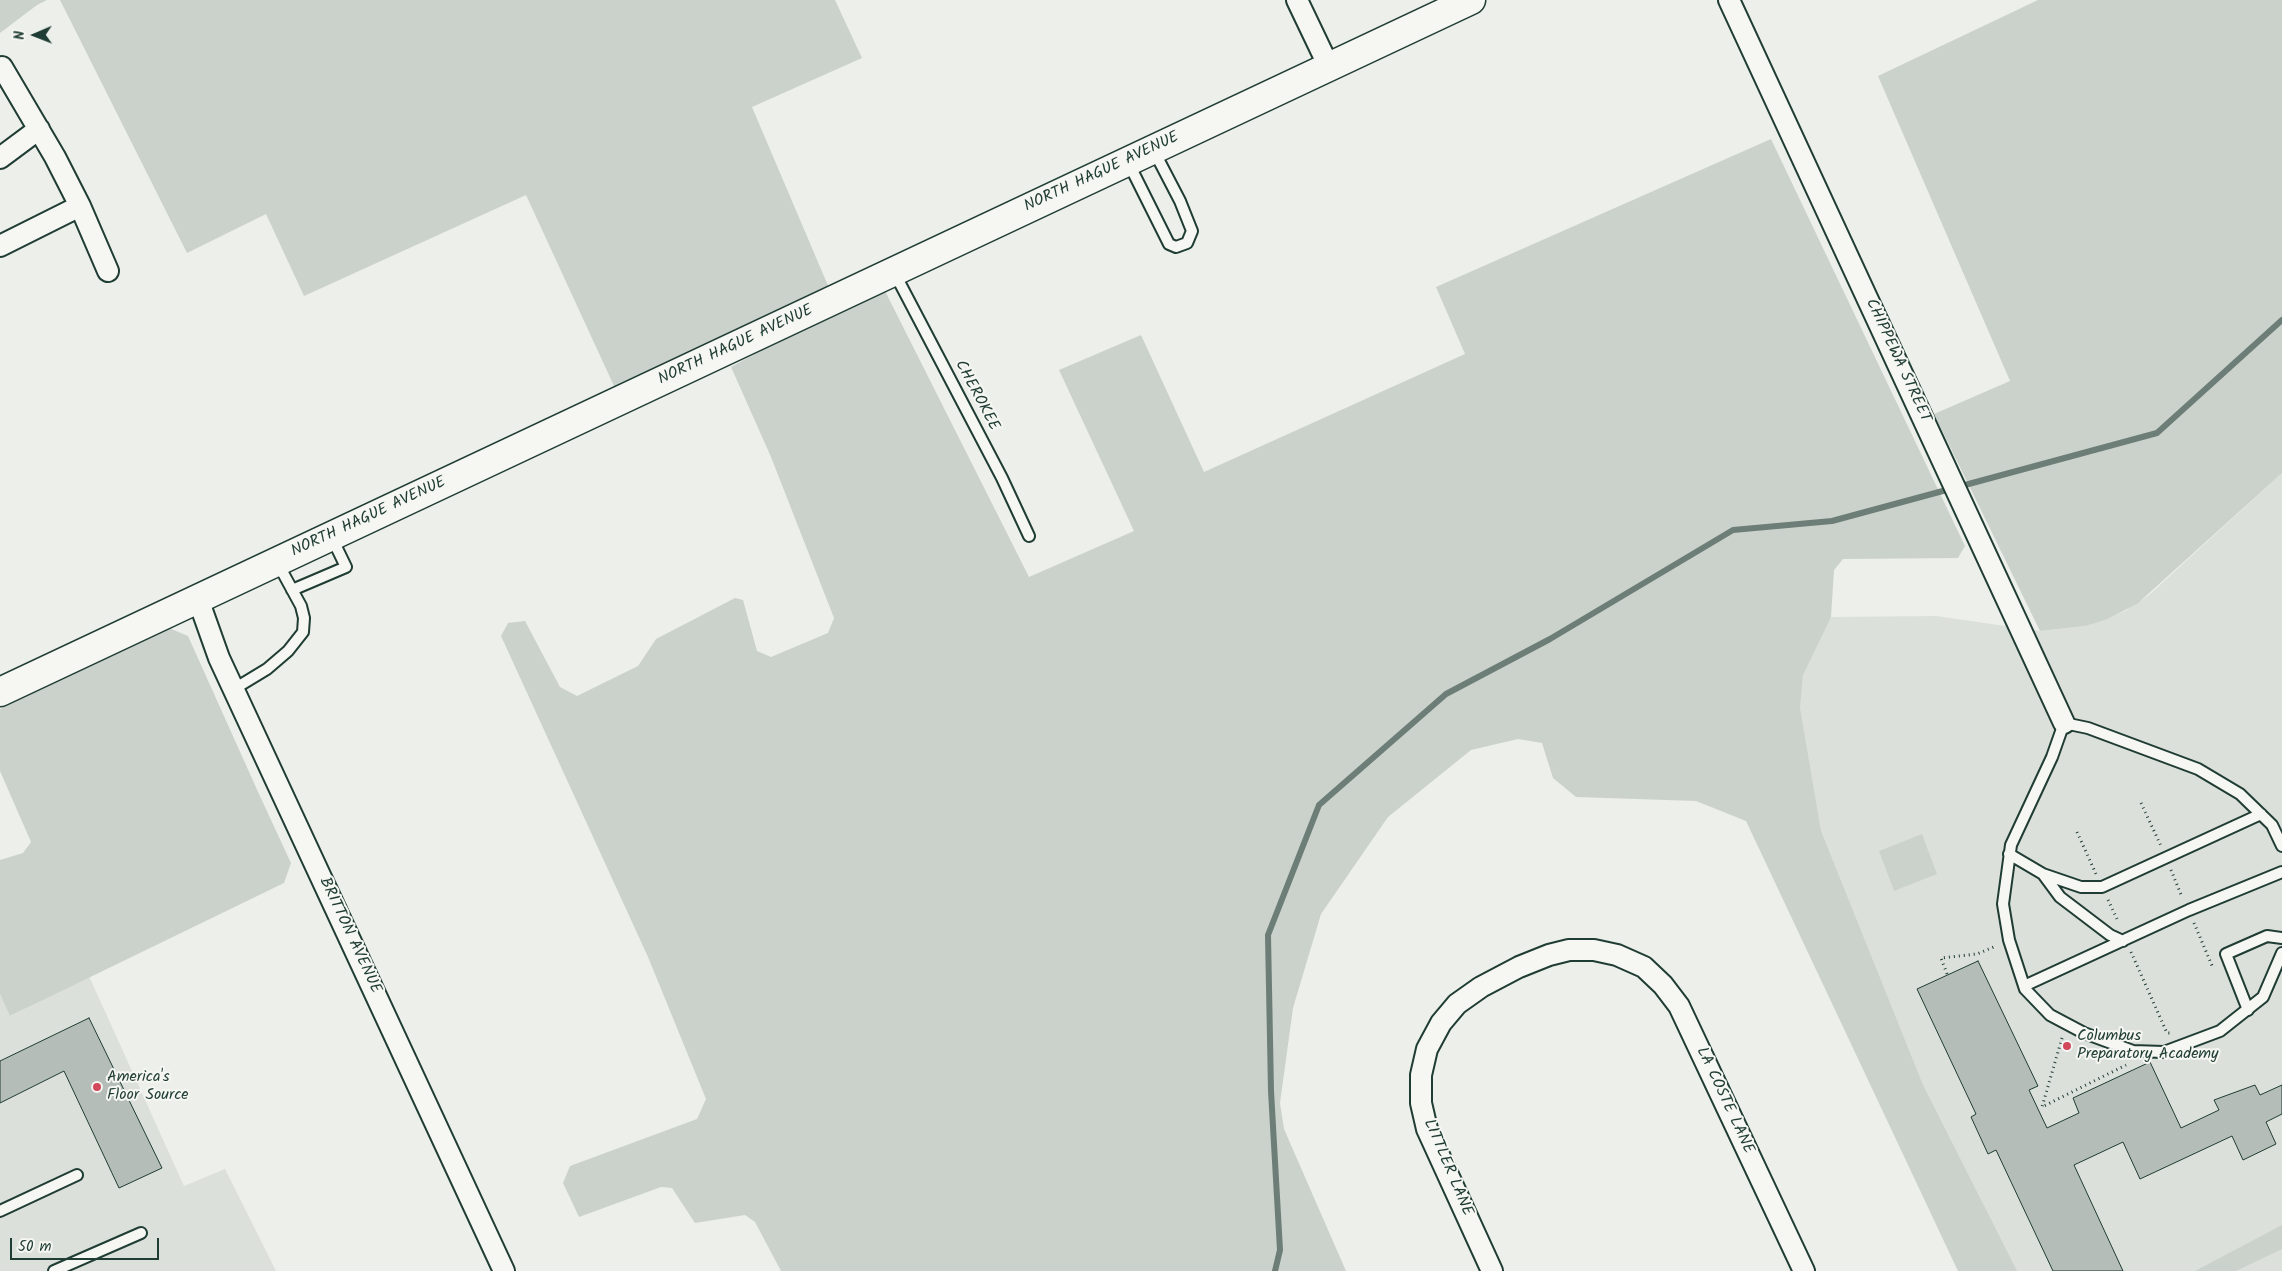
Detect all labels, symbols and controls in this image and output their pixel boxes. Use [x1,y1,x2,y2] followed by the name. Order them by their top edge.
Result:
[10,10,60,60] north arrow
[9,31,31,40] text: N
[1022,129,1182,217] street label: NORTH HAGUE AVENUE
[1860,296,1934,426] street label: CHIPPEWA STREET
[656,302,816,390] street label: NORTH HAGUE AVENUE
[949,358,1003,434] street label: CHEROKEE
[289,474,449,562] street label: NORTH HAGUE AVENUE
[314,875,384,997] street label: BRITTON AVENUE
[2077,1027,2219,1065] place label: Columbus Preparatory Academy
[2061,1040,2073,1052] marker: Columbus Preparatory Academy
[1691,1044,1757,1158] street label: LA COSTE LANE
[107,1068,189,1106] place label: America's Floor Source
[91,1081,103,1093] marker: America's Floor Source
[1418,1117,1476,1219] street label: LITTLER LANE
[12,1228,161,1260] scale bar
[18,1235,52,1259] text: 50 m

